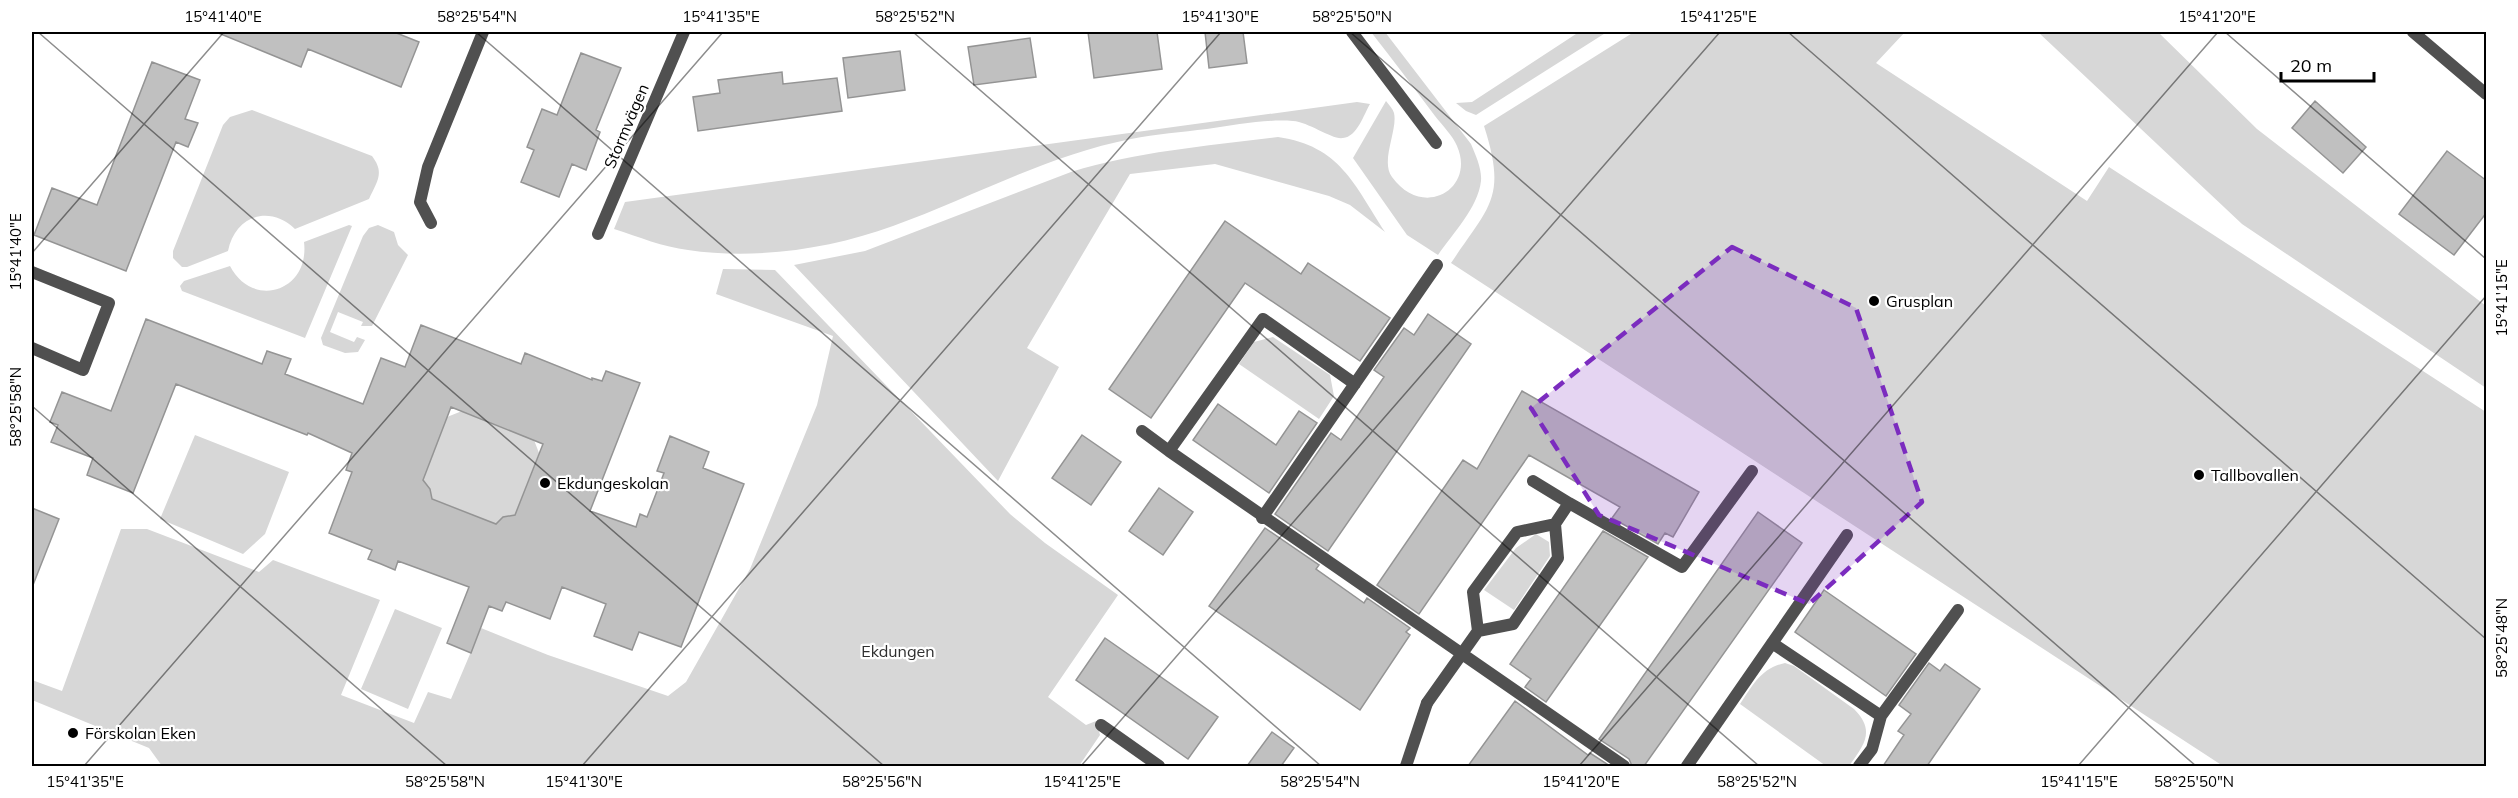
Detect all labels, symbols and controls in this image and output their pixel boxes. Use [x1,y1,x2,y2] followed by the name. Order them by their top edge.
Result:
[184,7,262,26] text: 15°41'40"E
[437,7,517,26] text: 58°25'54"N
[682,7,760,26] text: 15°41'35"E
[875,7,955,26] text: 58°25'52"N
[1181,7,1259,26] text: 15°41'30"E
[1312,7,1392,26] text: 58°25'50"N
[1679,7,1757,26] text: 15°41'25"E
[2178,7,2256,26] text: 15°41'20"E
[2281,45,2374,83] scale bar
[2290,54,2332,77] text: 20 m
[599,81,653,171] street label: Stormvägen
[6,213,25,291] text: 15°41'40"E
[2492,259,2511,337] text: 15°41'15"E
[1886,291,1953,311] place label: Grusplan
[1867,294,1881,308] marker: Grusplan
[6,367,25,447] text: 58°25'58"N
[2211,465,2299,485] place label: Tallbovallen
[2192,468,2206,482] marker: Tallbovallen
[557,473,669,493] place label: Ekdungeskolan
[538,476,552,490] marker: Ekdungeskolan
[2492,598,2511,678] text: 58°25'48"N
[861,641,935,661] park label: Ekdungen
[85,723,196,743] place label: Förskolan Eken
[66,726,80,740] marker: Förskolan Eken
[46,772,124,791] text: 15°41'35"E
[405,772,485,791] text: 58°25'58"N
[545,772,623,791] text: 15°41'30"E
[842,772,922,791] text: 58°25'56"N
[1043,772,1121,791] text: 15°41'25"E
[1280,772,1360,791] text: 58°25'54"N
[1542,772,1620,791] text: 15°41'20"E
[1717,772,1797,791] text: 58°25'52"N
[2040,772,2118,791] text: 15°41'15"E
[2154,772,2234,791] text: 58°25'50"N

